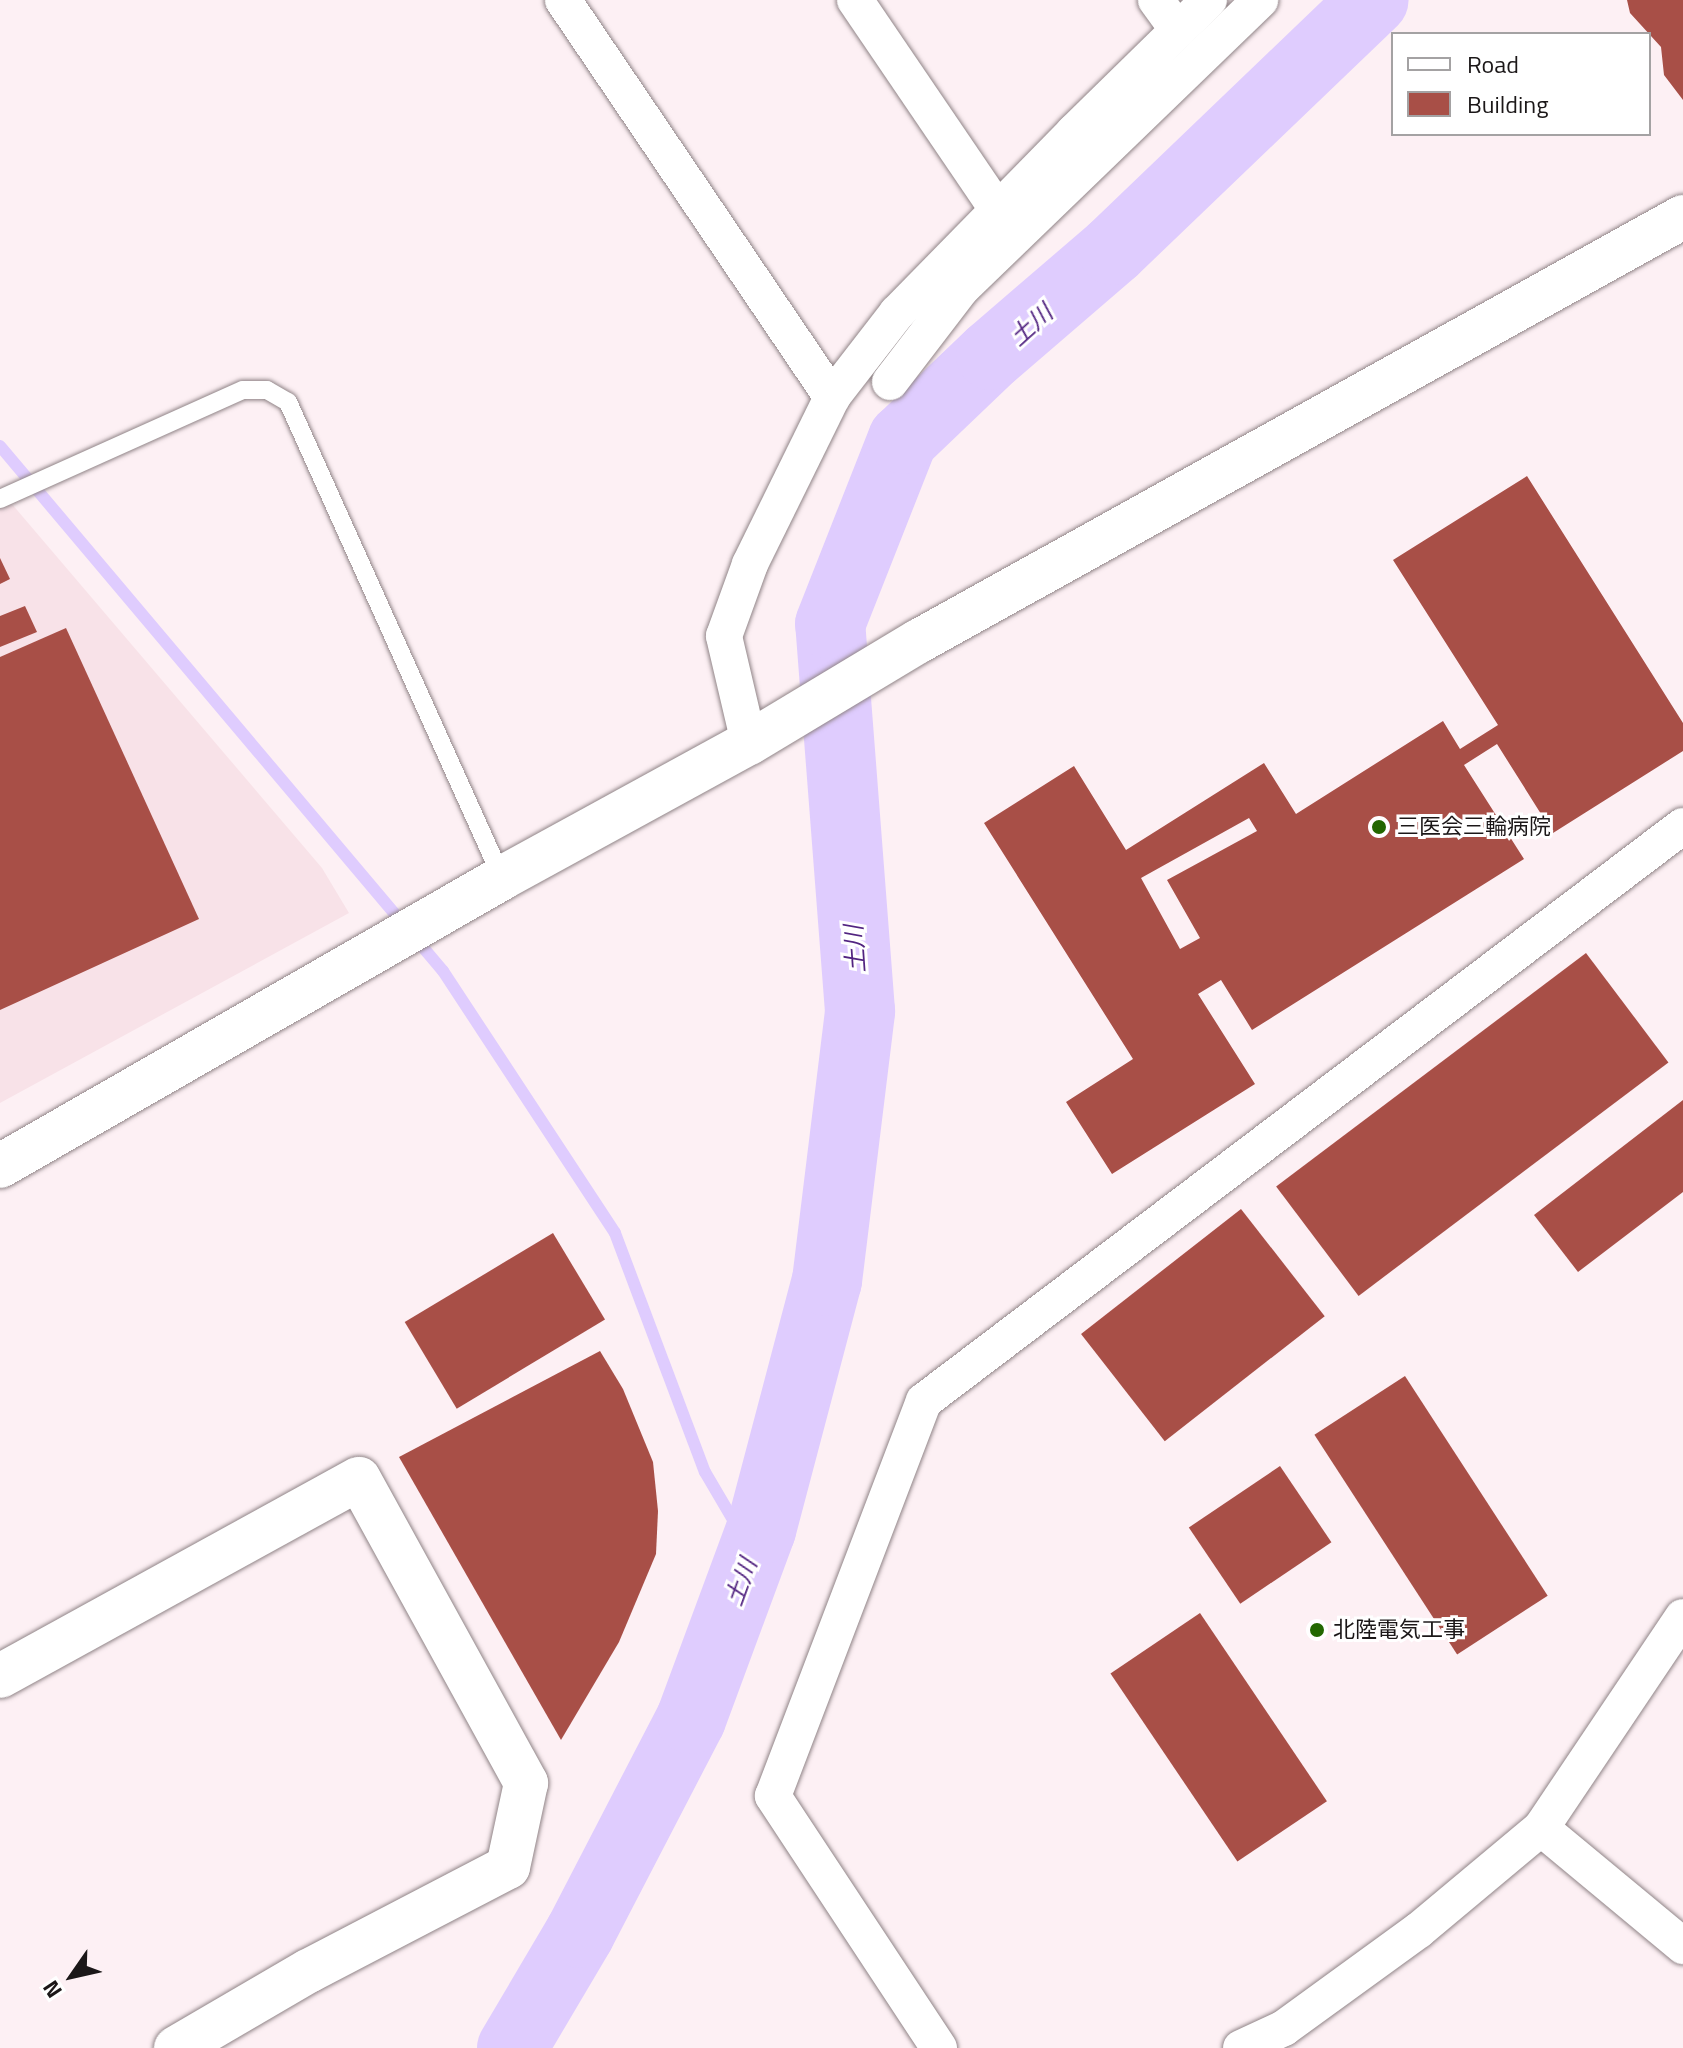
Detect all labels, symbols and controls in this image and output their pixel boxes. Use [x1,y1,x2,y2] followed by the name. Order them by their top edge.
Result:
[1391,32,1651,136] legend
[1467,46,1519,82] text: Road
[1467,86,1549,122] text: Building
[1004,298,1058,352] water label: 土川
[1397,814,1551,840] place label: 三医会三輪病院
[1368,816,1390,838] marker: 三医会三輪病院
[839,924,871,974] water label: 土川
[719,1555,763,1609] water label: 土川
[1333,1617,1465,1643] place label: 北陸電気工事
[1308,1621,1326,1639] marker: 北陸電気工事
[32,1936,112,2016] north arrow
[34,1974,70,2005] text: N

